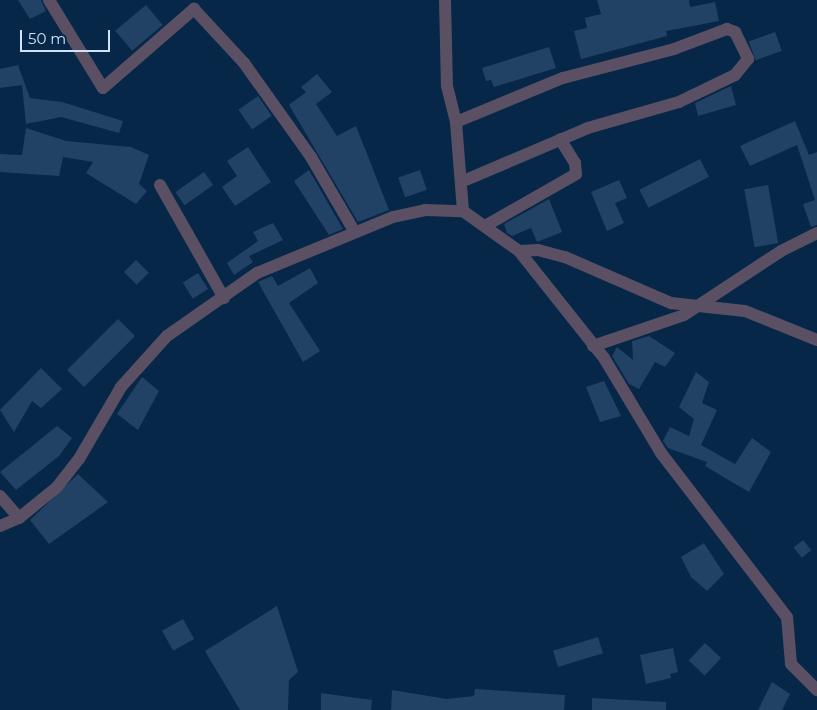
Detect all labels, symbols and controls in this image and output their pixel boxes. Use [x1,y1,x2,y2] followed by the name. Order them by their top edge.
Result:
[22,20,112,52] scale bar
[28,29,66,48] text: 50 m

